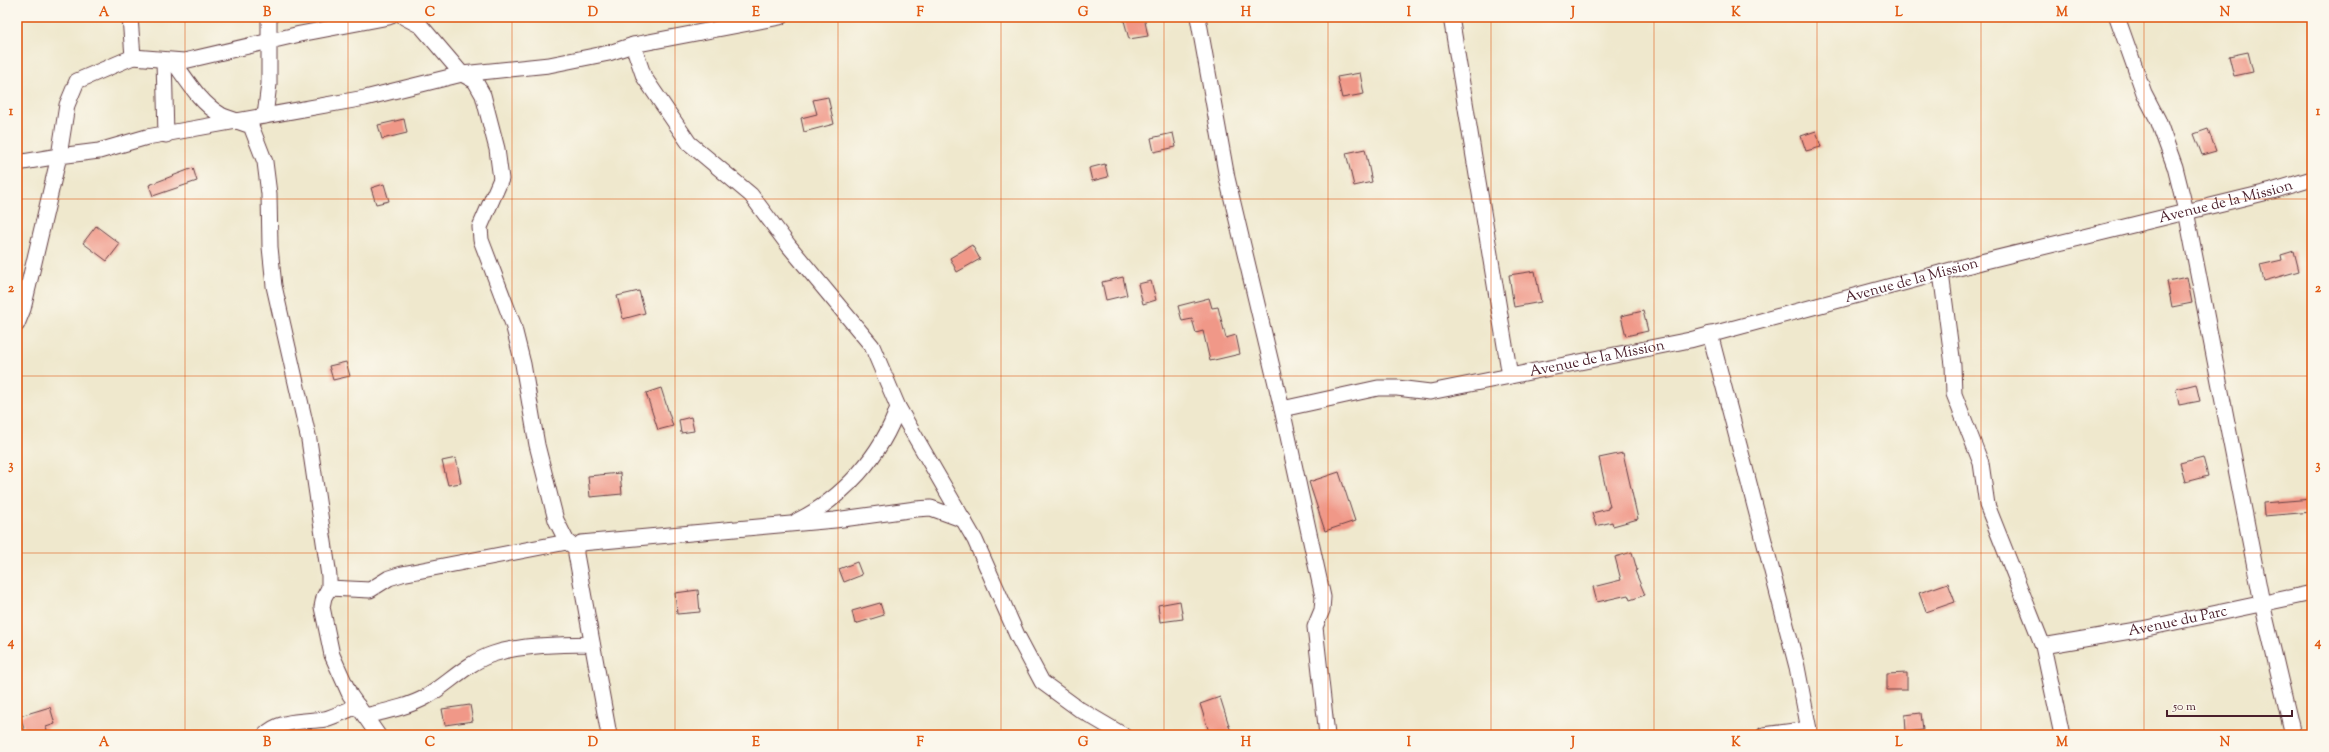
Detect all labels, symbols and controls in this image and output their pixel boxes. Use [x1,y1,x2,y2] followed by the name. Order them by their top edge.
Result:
[99,4,110,22] text: A
[263,4,272,22] text: B
[425,4,435,22] text: C
[588,4,598,22] text: D
[752,4,760,22] text: E
[916,4,924,22] text: F
[1078,4,1089,22] text: G
[1241,4,1252,22] text: H
[1407,4,1412,22] text: I
[1570,4,1575,22] text: J
[1731,4,1741,22] text: K
[1895,4,1903,22] text: L
[2056,4,2068,22] text: M
[2220,4,2231,22] text: N
[9,103,14,121] text: 1
[2316,103,2321,121] text: 1
[2157,175,2295,229] street label: Avenue de la Mission
[1842,253,1981,309] street label: Avenue de la Mission
[8,280,15,298] text: 2
[2315,280,2322,298] text: 2
[1528,335,1667,382] street label: Avenue de la Mission
[8,457,14,475] text: 3
[2315,457,2321,475] text: 3
[2127,601,2230,642] street label: Avenue du Parc
[7,634,15,652] text: 4
[2314,634,2322,652] text: 4
[2167,692,2292,718] scale bar
[2172,698,2196,716] text: 50 m
[99,734,110,752] text: A
[263,734,272,752] text: B
[425,734,435,752] text: C
[588,734,598,752] text: D
[752,734,760,752] text: E
[916,734,924,752] text: F
[1078,734,1089,752] text: G
[1241,734,1252,752] text: H
[1407,734,1412,752] text: I
[1570,734,1575,752] text: J
[1731,734,1741,752] text: K
[1895,734,1903,752] text: L
[2056,734,2068,752] text: M
[2220,734,2231,752] text: N

